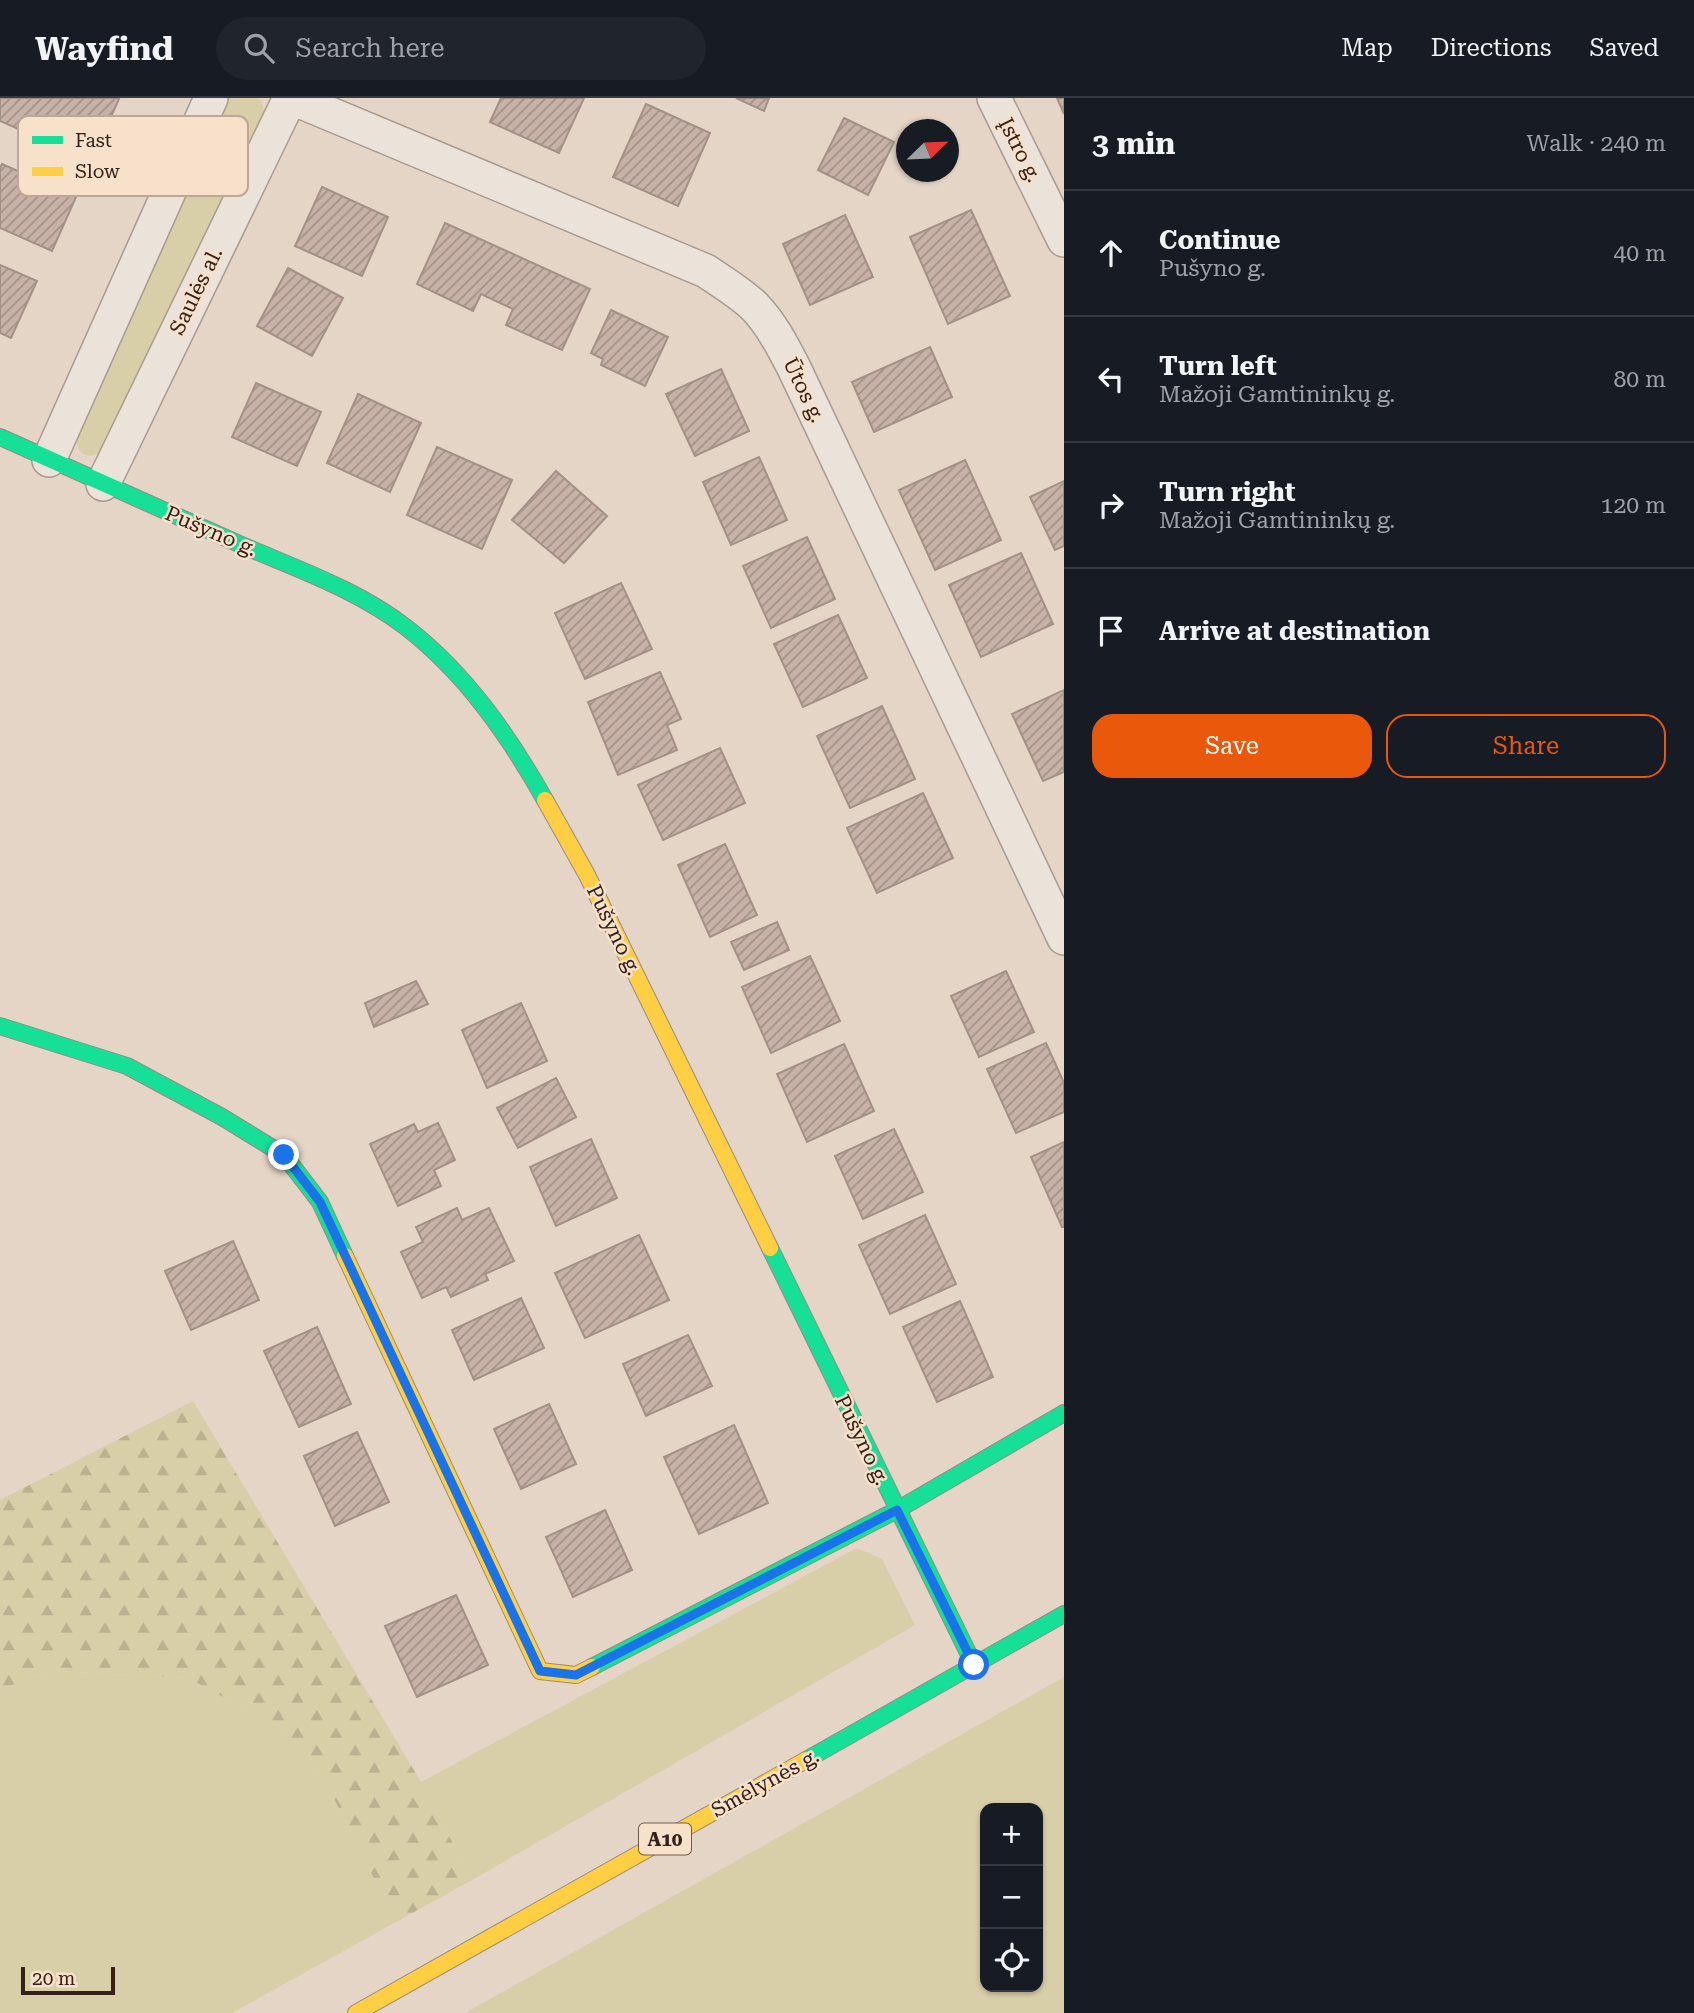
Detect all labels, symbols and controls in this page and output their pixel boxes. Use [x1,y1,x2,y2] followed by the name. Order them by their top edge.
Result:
[216,17,706,80] search box
[35,29,174,68] text: Wayfind
[240,29,278,67] icon: search
[296,33,445,63] text: Search here
[1341,34,1393,62] text: Map
[1431,34,1551,62] text: Directions
[1589,34,1659,62] text: Saved
[994,114,1046,186] street label: Įstro g.
[18,116,248,196] legend
[896,119,959,182] north arrow
[1092,126,1175,161] text: 3 min
[75,129,112,152] text: Fast
[1527,130,1666,157] text: Walk · 240 m
[75,160,120,183] text: Slow
[1159,225,1281,255] text: Continue
[1092,234,1130,272] icon: ahead
[1613,240,1666,267] text: 40 m
[165,243,227,339] street label: Saulės al.
[1159,255,1266,282] text: Pušyno g.
[1159,351,1277,381] text: Turn left
[778,354,830,426] street label: Ūtos g.
[1092,360,1130,398] icon: left
[1613,366,1666,393] text: 80 m
[1159,381,1395,408] text: Mažoji Gamtininkų g.
[1159,477,1295,507] text: Turn right
[1092,486,1130,524] icon: right
[1601,492,1666,519] text: 120 m
[161,501,261,561] street label: Pušyno g.
[1159,507,1395,534] text: Mažoji Gamtininkų g.
[1092,612,1130,650] icon: arrive
[1159,616,1430,646] text: Arrive at destination
[1092,714,1372,778] button: Save
[1386,714,1666,778] button: Share
[582,881,646,979] street label: Pušyno g.
[268,1139,299,1170] route end
[830,1391,894,1489] street label: Pušyno g.
[958,1649,989,1680] route start
[707,1744,823,1822] street label: Smėlynės g.
[980,1803,1043,1992] map controls
[980,1803,1043,1866] button: +
[639,1824,691,1854] road number: A10
[980,1866,1043,1929] button: −
[980,1929,1043,1992] button: locate
[21,1964,116,1996] scale bar
[32,1967,75,1990] text: 20 m

